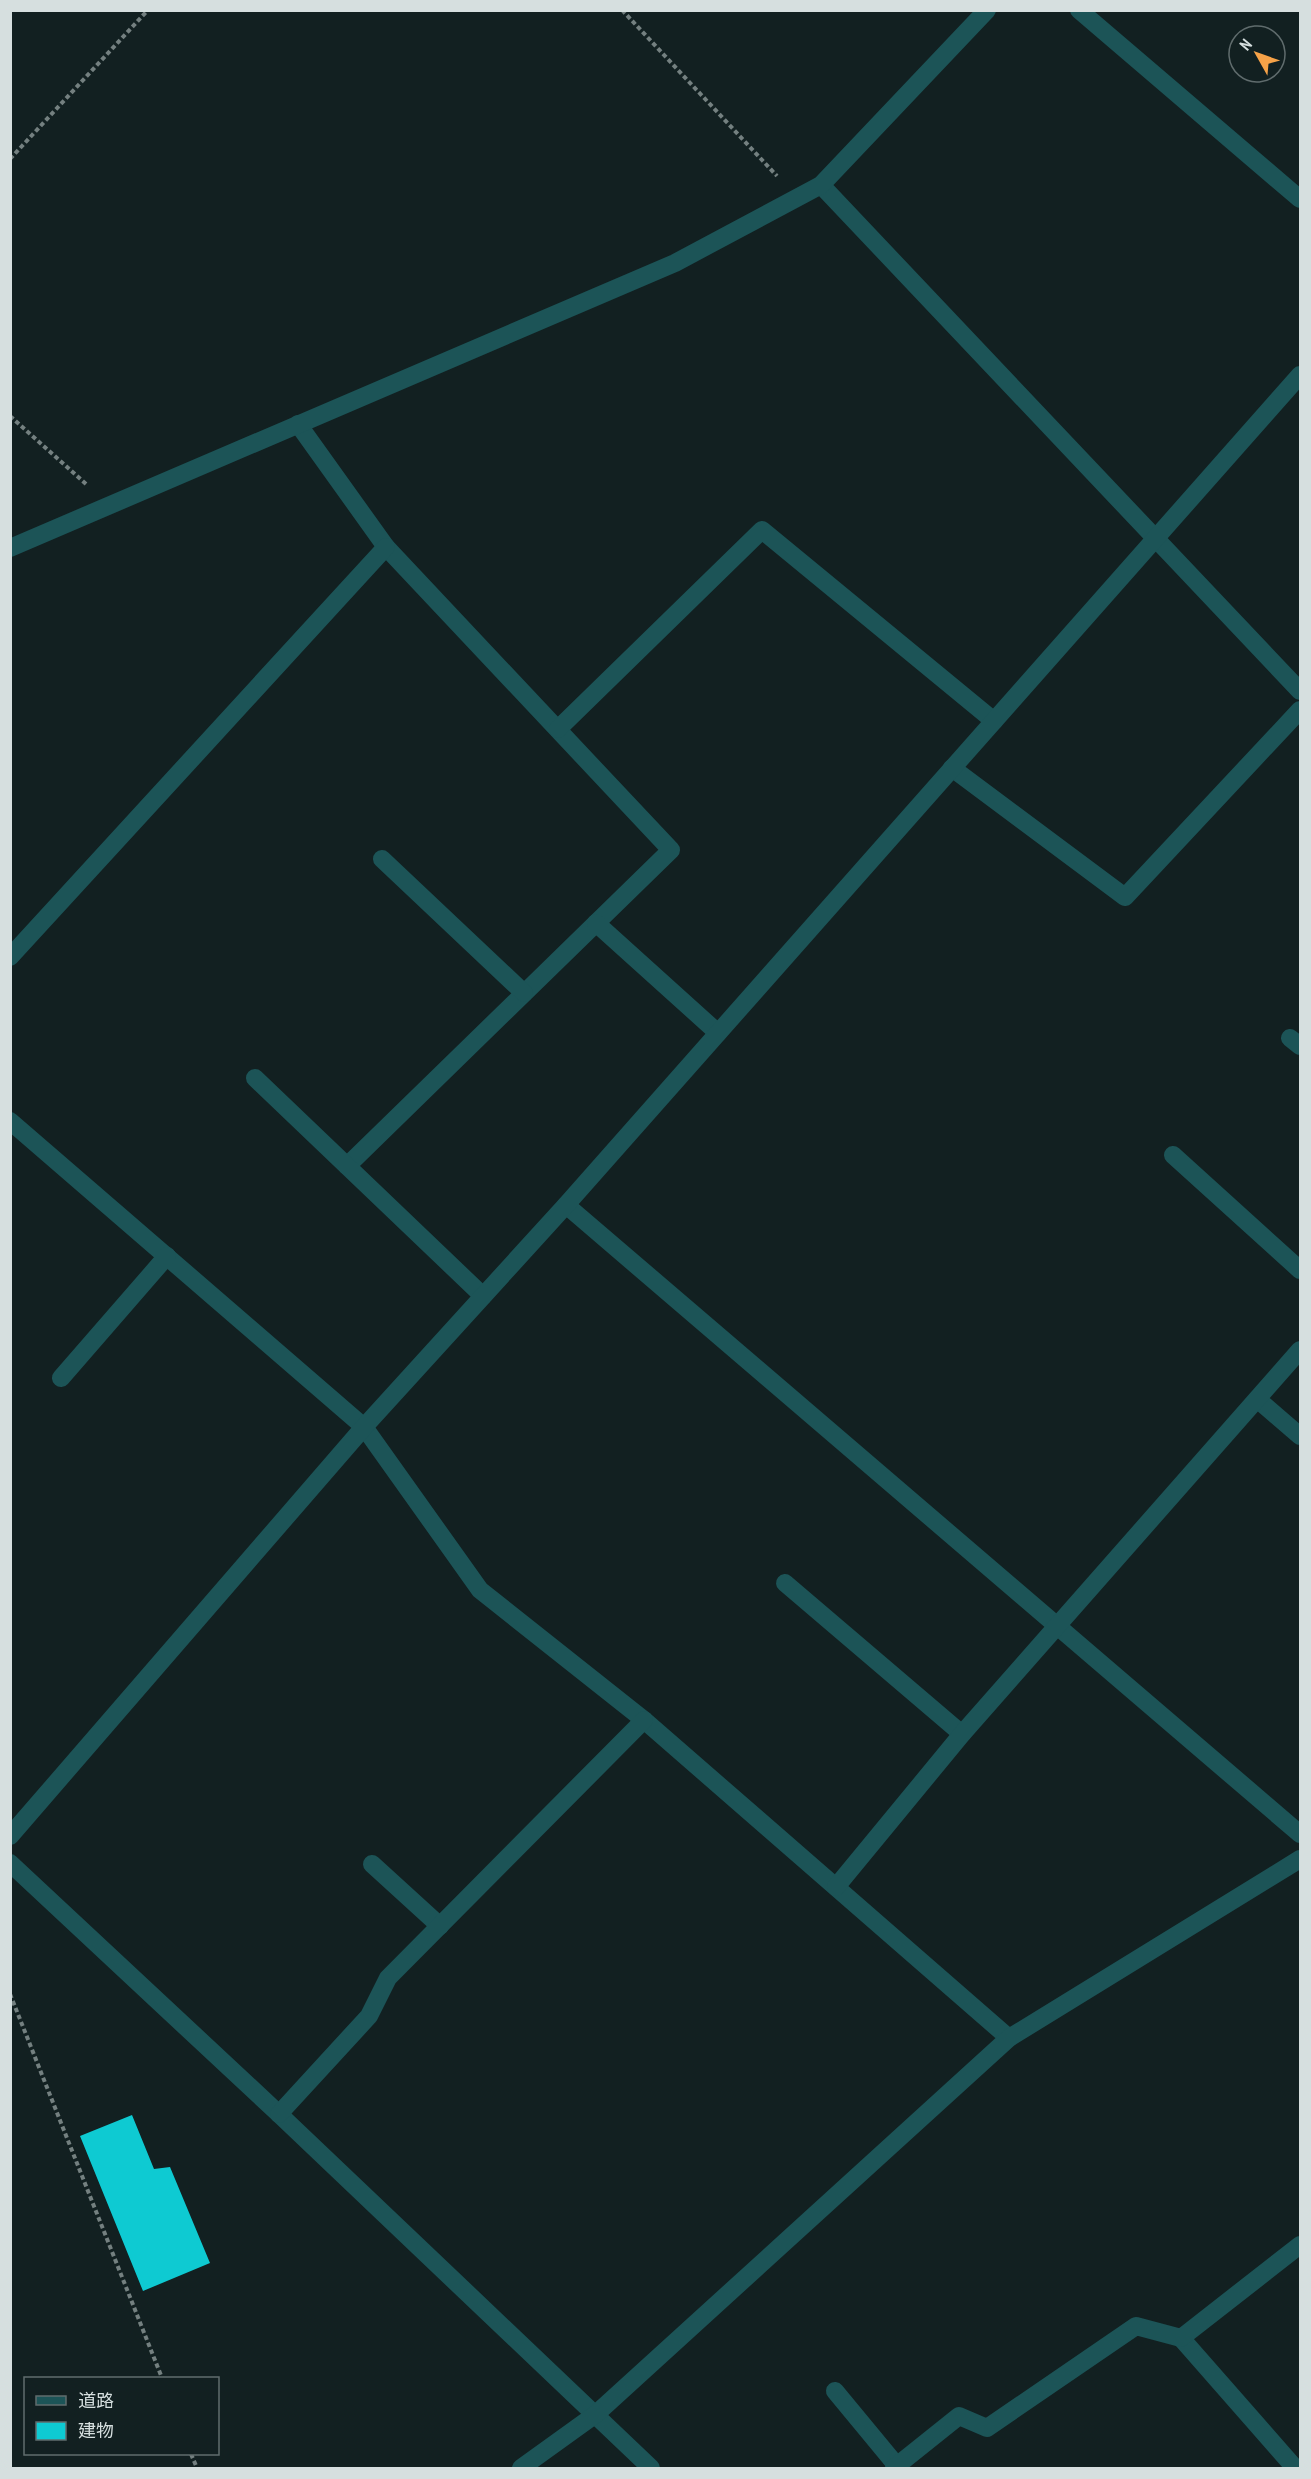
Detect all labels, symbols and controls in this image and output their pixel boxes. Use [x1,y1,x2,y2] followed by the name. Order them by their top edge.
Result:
[1227,24,1287,84] north arrow
[1235,35,1256,54] text: N
[24,2377,219,2455] legend
[78,2389,114,2412] text: 道路
[78,2419,114,2442] text: 建物

